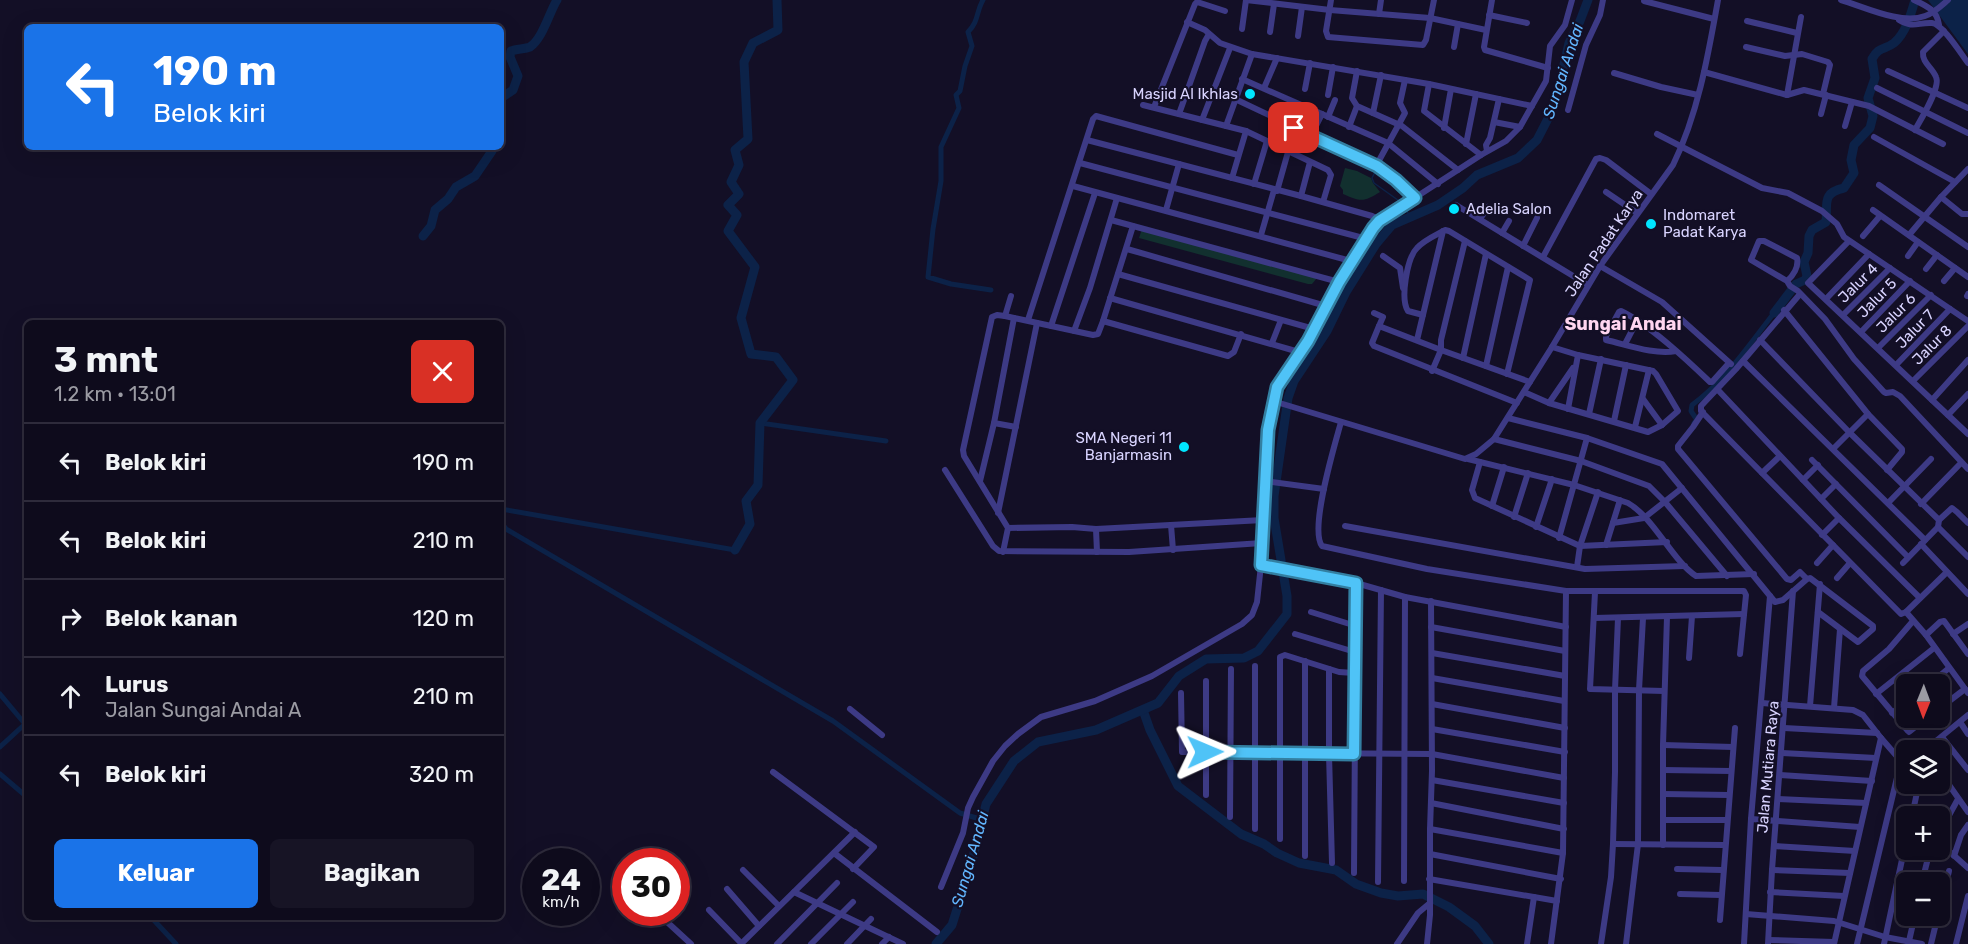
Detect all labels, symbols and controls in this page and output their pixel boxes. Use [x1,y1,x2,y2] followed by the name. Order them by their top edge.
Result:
[1539,20,1588,121] water label: Sungai Andai
[153,46,277,96] text: 190 m
[54,48,132,126] icon: left
[1133,85,1238,103] place label: Masjid Al Ikhlas
[1243,87,1257,101] marker: Masjid Al Ikhlas
[153,97,266,129] text: Belok kiri
[1268,102,1319,153] pin
[1277,111,1310,144] icon: arrive
[1561,186,1647,300] street label: Jalan Padat Karya
[1466,200,1551,218] place label: Adelia Salon
[1447,202,1461,216] marker: Adelia Salon
[1663,206,1747,241] place label: Indomaret Padat Karya
[1644,217,1658,231] marker: Indomaret Padat Karya
[1834,259,1882,307] street label: Jalur 4
[1854,274,1900,322] street label: Jalur 5
[1872,289,1920,337] street label: Jalur 6
[1892,306,1938,352] street label: Jalur 7
[1564,313,1682,335] district label: Sungai Andai
[1908,321,1956,369] street label: Jalur 8
[54,338,158,381] text: 3 mnt
[411,340,474,403] button: close
[54,382,176,406] text: 1.2 km · 13:01
[1075,429,1172,464] place label: SMA Negeri 11 Banjarmasin
[1177,440,1191,454] marker: SMA Negeri 11 Banjarmasin
[54,446,87,479] icon: left
[105,449,206,476] text: Belok kiri
[413,449,474,476] text: 190 m
[54,524,87,557] icon: left
[105,527,206,554] text: Belok kiri
[413,527,474,554] text: 210 m
[54,602,87,635] icon: right
[105,605,238,632] text: Belok kanan
[413,605,474,632] text: 120 m
[105,671,168,698] text: Lurus
[1896,674,1950,728] north arrow
[1896,674,1950,926] map controls
[54,680,87,713] icon: ahead
[413,683,474,710] text: 210 m
[105,698,301,722] text: Jalan Sungai Andai A
[1753,700,1783,834] street label: Jalan Mutiara Raya
[1173,720,1237,784] position arrow
[1896,740,1950,794] button: layers
[54,758,87,791] icon: left
[105,761,206,788] text: Belok kiri
[409,761,474,788] text: 320 m
[1896,806,1950,860] button: +
[947,808,993,909] water label: Sungai Andai
[54,839,258,908] button: Keluar
[270,839,474,908] button: Bagikan
[612,848,690,926] speed limit sign: 30
[541,862,581,898] text: 24
[1896,872,1950,926] button: −
[542,893,580,911] text: km/h

